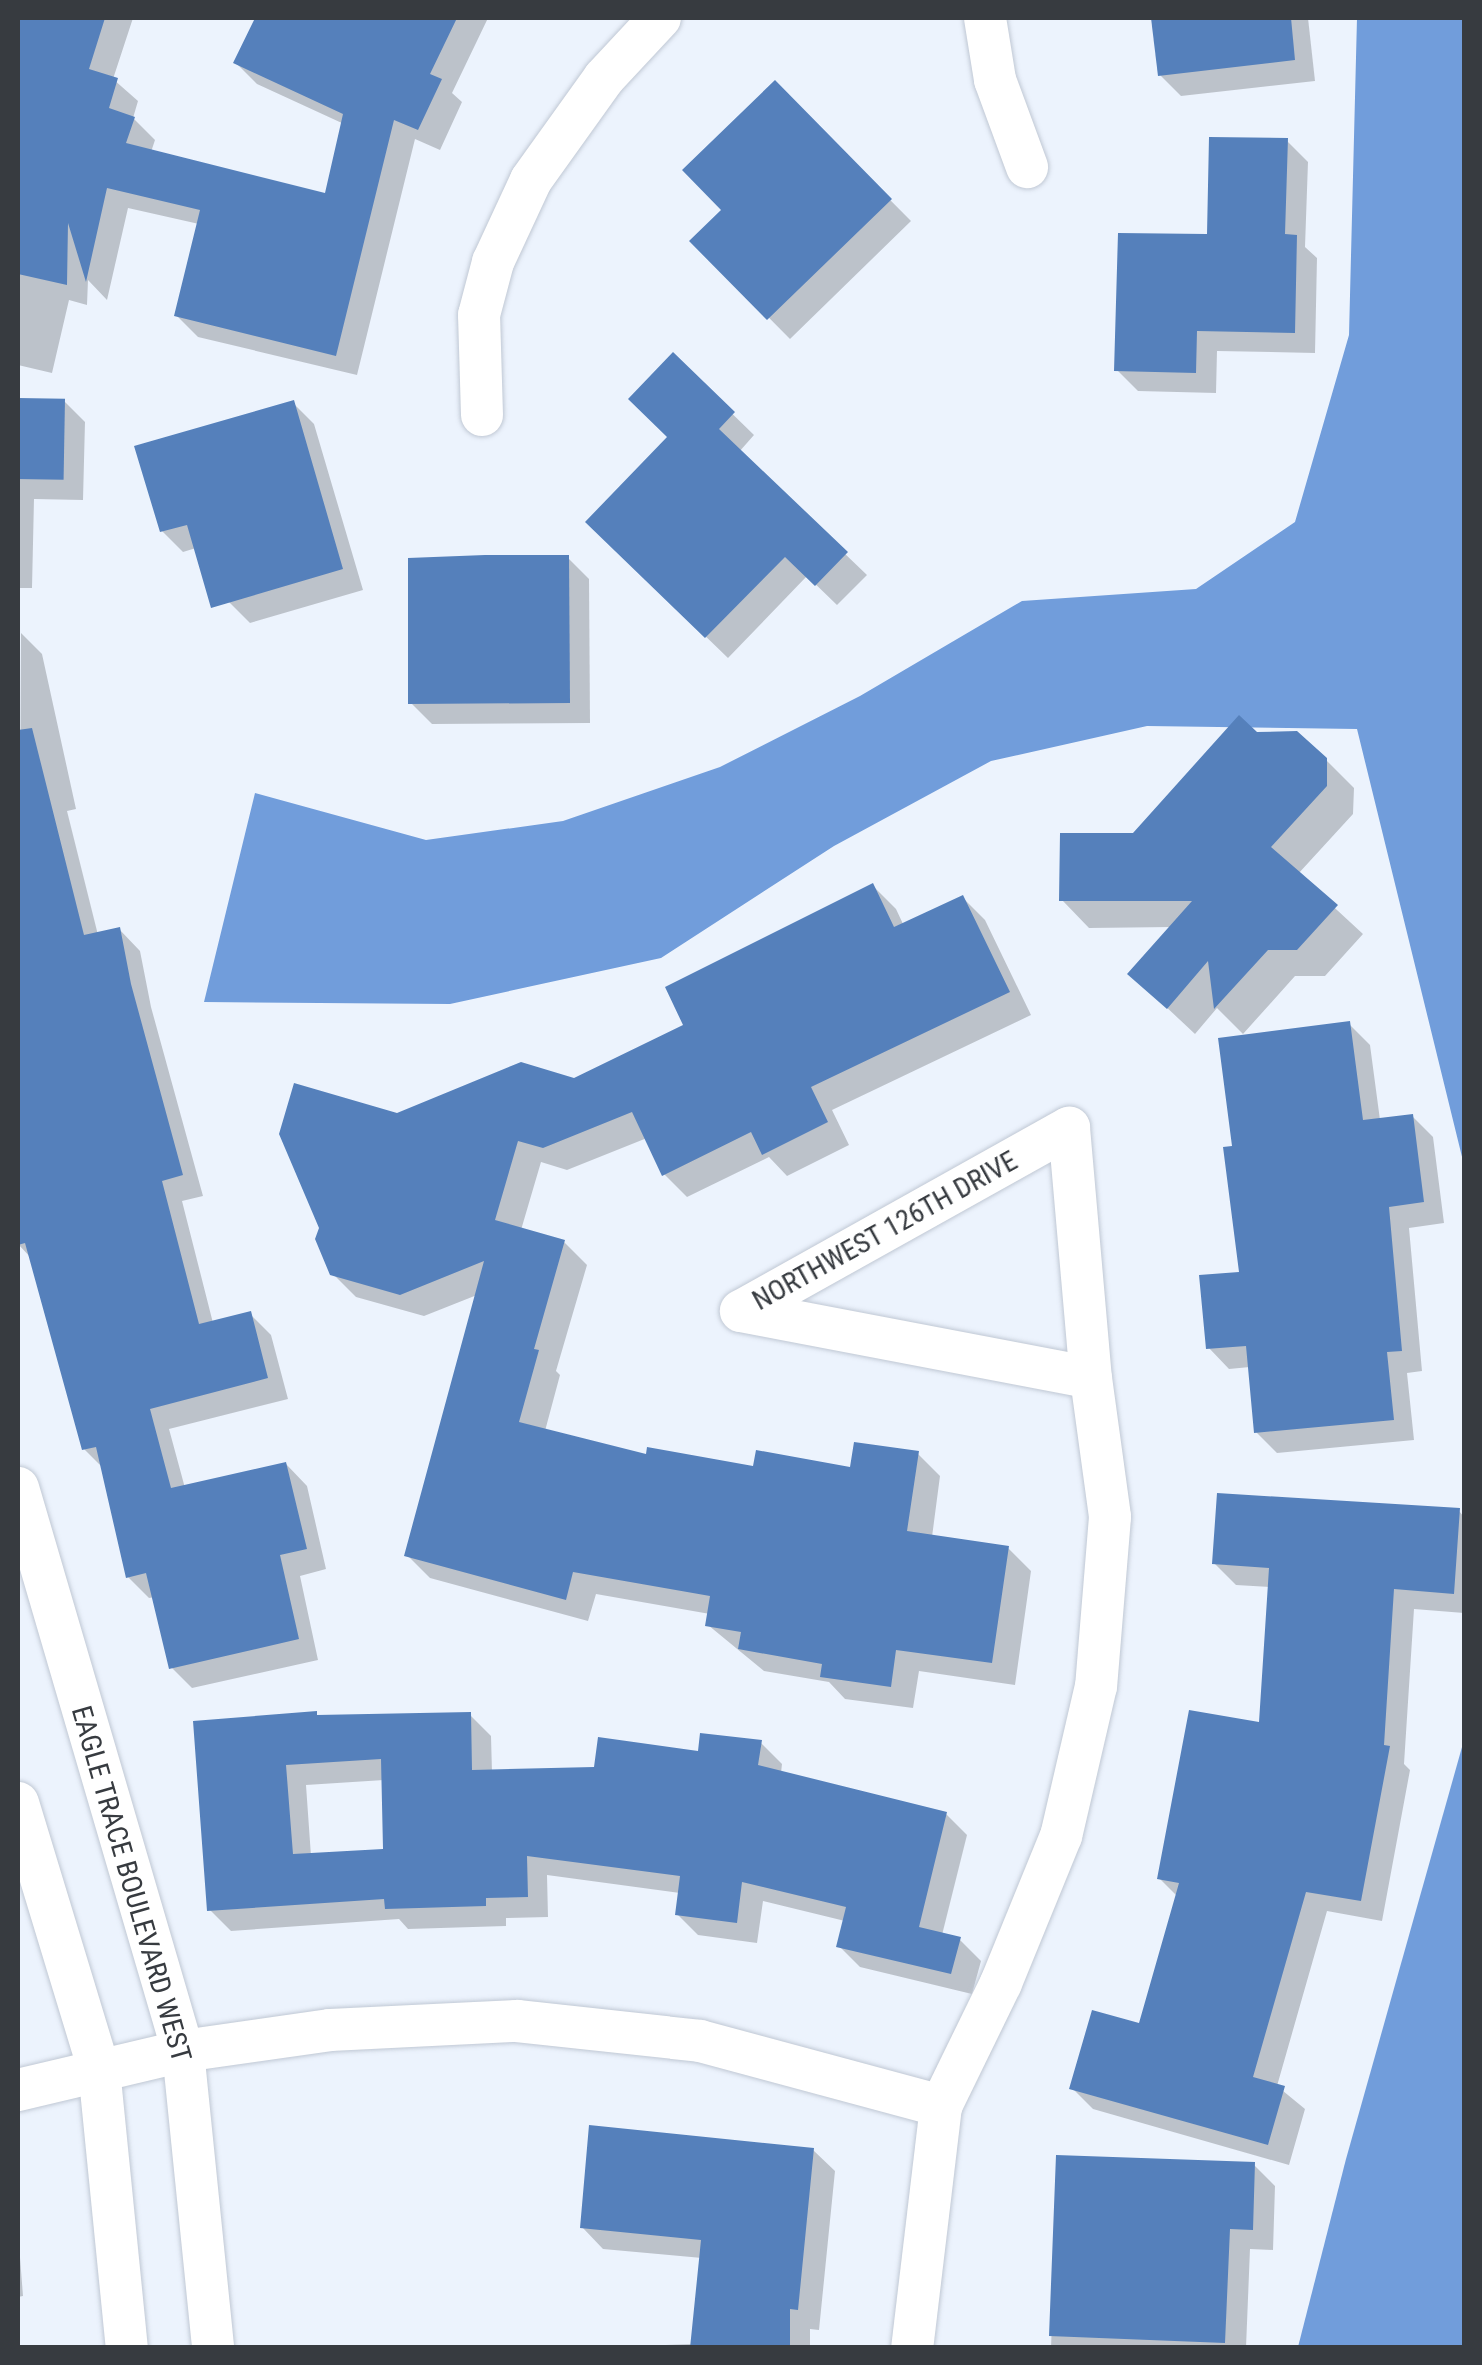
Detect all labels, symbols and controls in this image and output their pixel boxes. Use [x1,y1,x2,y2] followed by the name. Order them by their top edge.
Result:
[747,1144,1023,1318] street label: NORTHWEST 126TH DRIVE
[64,1702,198,2066] street label: EAGLE TRACE BOULEVARD WEST

